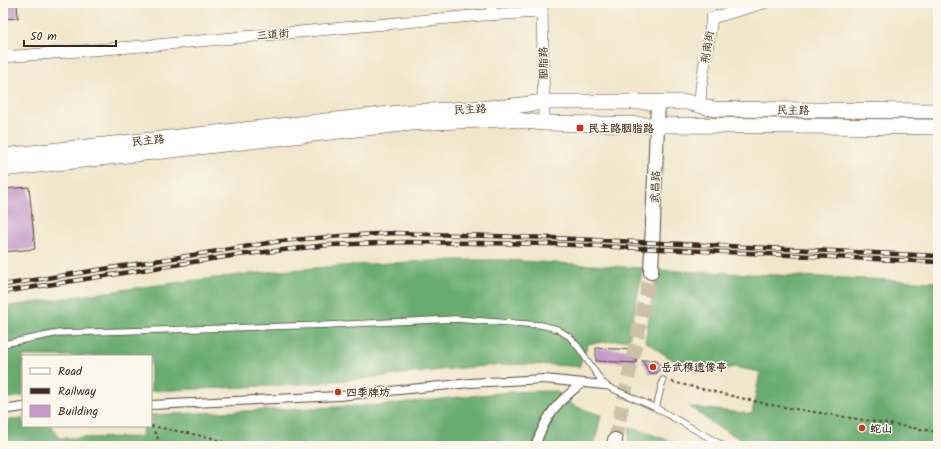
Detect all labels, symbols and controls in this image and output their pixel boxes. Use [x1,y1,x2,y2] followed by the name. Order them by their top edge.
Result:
[24,22,116,48] scale bar
[256,25,291,45] street label: 三道街
[30,27,57,46] text: 50 m
[697,28,720,65] street label: 荆南街
[535,46,553,80] street label: 胭脂路
[453,100,487,120] street label: 民主路
[776,102,810,120] street label: 民主路
[588,120,654,138] place label: 民主路胭脂路
[575,123,585,133] marker: 民主路胭脂路
[131,130,165,152] street label: 民主路
[646,170,666,204] street label: 武昌路
[22,355,152,427] legend
[661,359,727,377] place label: 岳武穆遗像亭
[58,362,83,381] text: Road
[648,362,658,372] marker: 岳武穆遗像亭
[58,382,96,401] text: Railway
[346,384,390,402] place label: 四季牌坊
[333,387,343,397] marker: 四季牌坊
[58,402,98,421] text: Building
[870,420,892,438] place label: 蛇山
[857,423,867,433] marker: 蛇山

